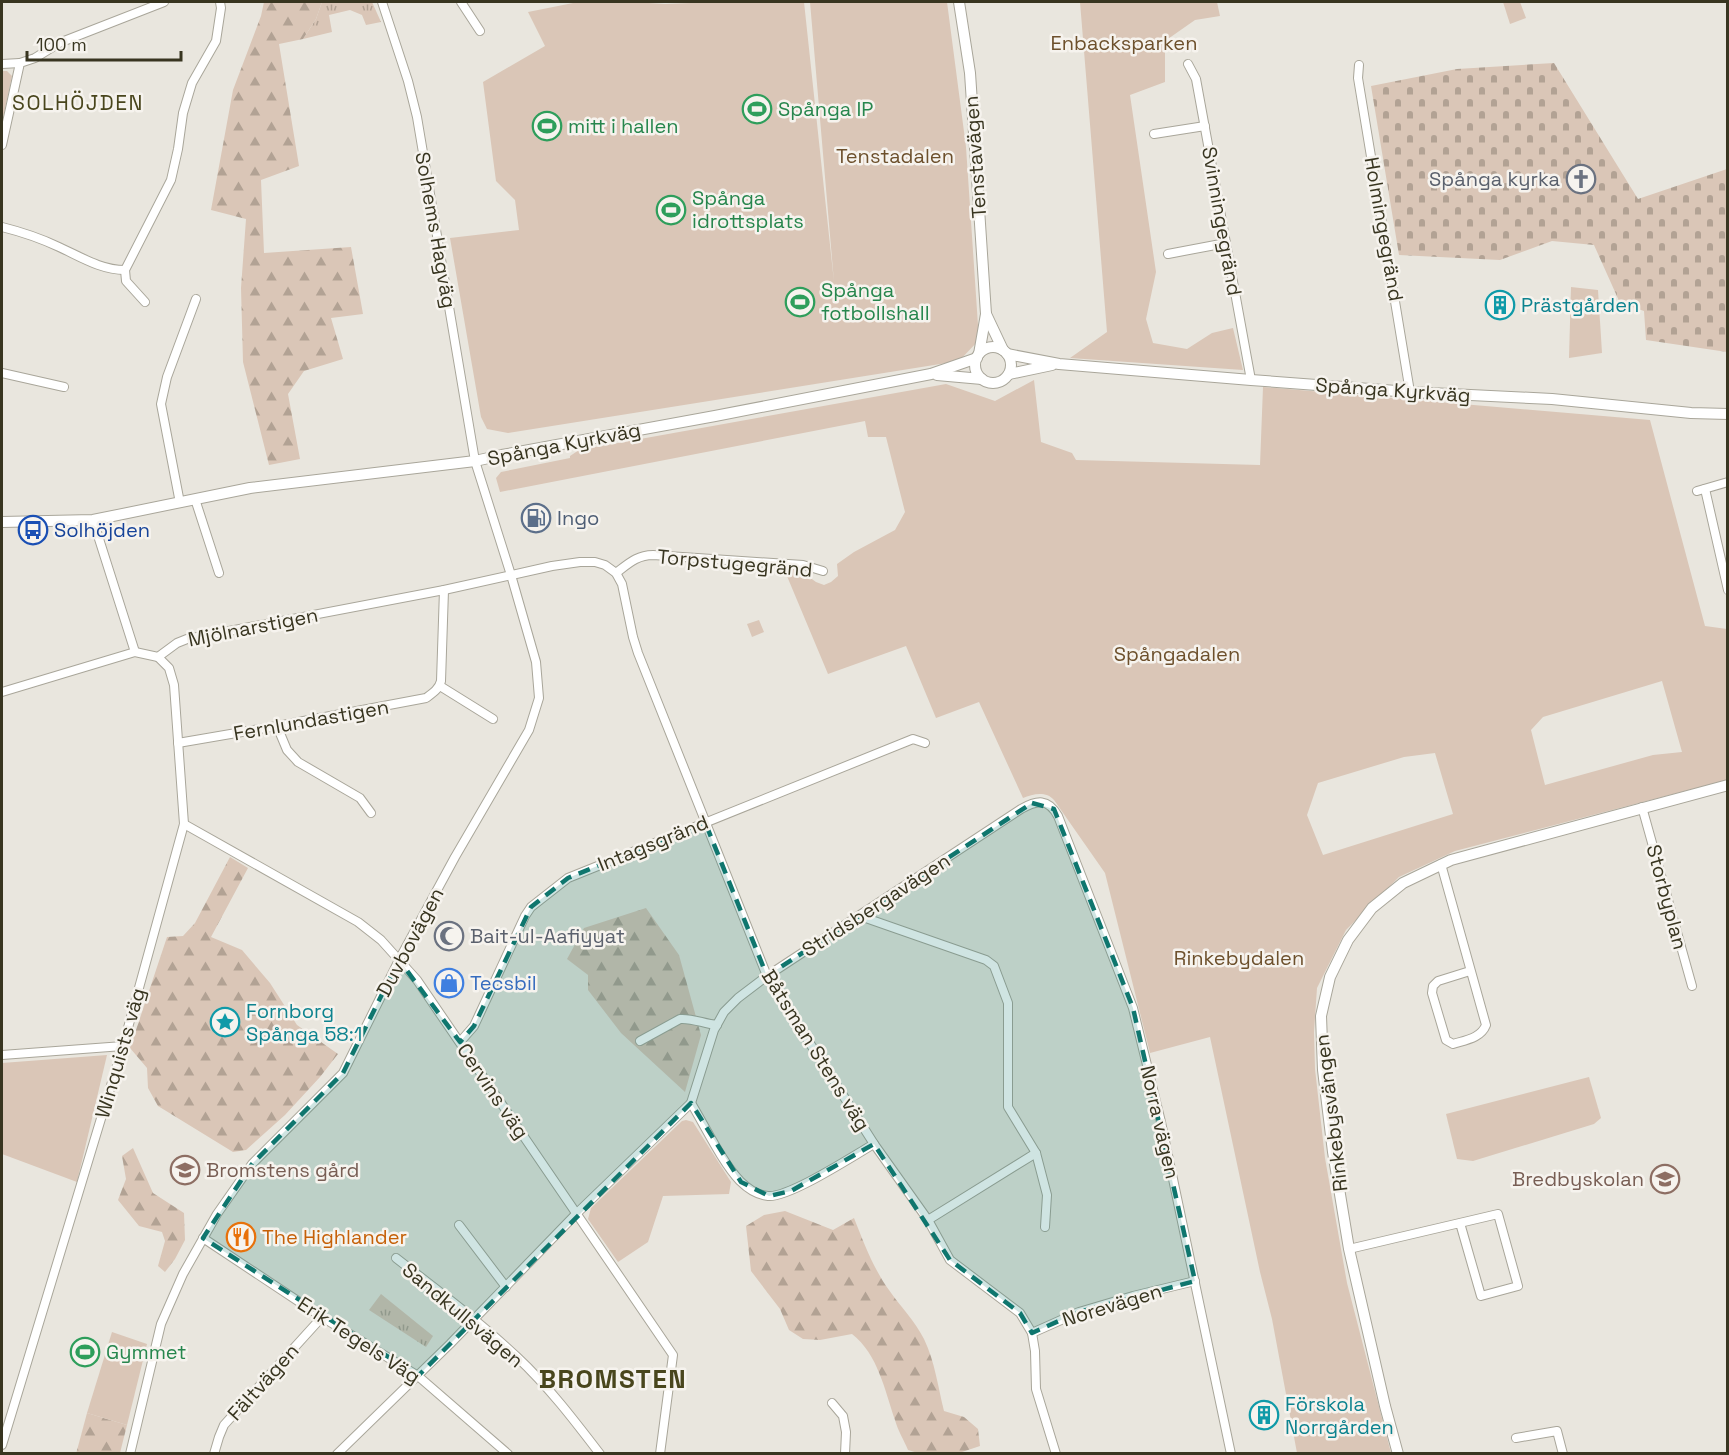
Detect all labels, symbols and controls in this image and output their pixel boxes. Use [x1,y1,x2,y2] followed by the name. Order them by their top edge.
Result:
[27,24,182,62] scale bar
[1051,30,1197,56] park label: Enbacksparken
[36,33,87,56] text: 100 m
[12,89,144,116] district label: SOLHÖJDEN
[741,93,773,125] sports icon: Spånga IP
[958,95,992,219] street label: Tenstavägen
[778,96,873,122] place label: Spånga IP
[531,110,563,142] sports icon: mitt i hallen
[568,113,679,139] place label: mitt i hallen
[836,143,954,169] park label: Tenstadalen
[1196,144,1248,298] street label: Svinningegränd
[409,150,463,310] street label: Solhems Hagväg
[1359,155,1409,303] street label: Holmingegränd
[1565,163,1597,195] church icon: Spånga kyrka
[1429,166,1560,192] place label: Spånga kyrka
[692,185,804,234] place label: Spånga idrottsplats
[655,194,687,226] sports icon: Spånga idrottsplats
[821,277,930,326] place label: Spånga fotbollshall
[784,286,816,318] sports icon: Spånga fotbollshall
[1484,289,1516,321] building icon: Prästgården
[1521,292,1639,318] place label: Prästgården
[1315,372,1471,408] street label: Spånga Kyrkväg
[485,416,643,472] street label: Spånga Kyrkväg
[520,502,552,534] fuel station icon: Ingo
[557,505,599,531] place label: Ingo
[17,514,49,546] bus stop icon: Solhöjden
[54,517,150,543] place label: Solhöjden
[656,543,814,583] street label: Torpstugegränd
[186,602,320,652] street label: Mjölnarstigen
[1114,641,1240,667] park label: Spångadalen
[231,694,391,746] street label: Fernlundastigen
[594,809,712,877] street label: Intagsgränd
[1641,842,1693,952] street label: Storbyplan
[797,847,955,963] street label: Stridsbergavägen
[370,883,450,1001] street label: Duvbovägen
[433,920,465,952] mosque icon: Bait-ul-Aafiyyat
[470,923,625,949] place label: Bait-ul-Aafiyyat
[1174,945,1304,971] park label: Rinkebydalen
[756,965,876,1135] street label: Båtsman Stens väg
[433,967,465,999] shop icon: Tecsbil
[470,970,537,996] place label: Tecsbil
[89,985,151,1121] street label: Winquists väg
[246,998,362,1047] place label: Fornborg Spånga 58:1
[209,1006,241,1038] place icon: Fornborg Spånga 58:1
[1308,1033,1354,1193] street label: Rinkebysvängen
[451,1038,535,1144] street label: Cervins väg
[1134,1063,1186,1181] street label: Norra vägen
[169,1154,201,1186] school or university icon: Bromstens gård
[206,1157,359,1183] place label: Bromstens gård
[1649,1163,1681,1195] school or university icon: Bredbyskolan
[1512,1166,1644,1192] place label: Bredbyskolan
[225,1221,257,1253] restaurant icon: The Highlander
[262,1224,407,1250] place label: The Highlander
[397,1257,529,1373] street label: Sandkullsvägen
[1059,1278,1165,1332] street label: Norevägen
[293,1291,425,1389] street label: Erik Tegels Väg
[69,1336,101,1368] sports icon: Gymmet
[222,1338,304,1426] street label: Fältvägen
[106,1339,187,1365] place label: Gymmet
[539,1362,687,1396] district label: BROMSTEN
[1285,1391,1394,1440] place label: Förskola Norrgården
[1248,1399,1280,1431] building icon: Förskola Norrgården

